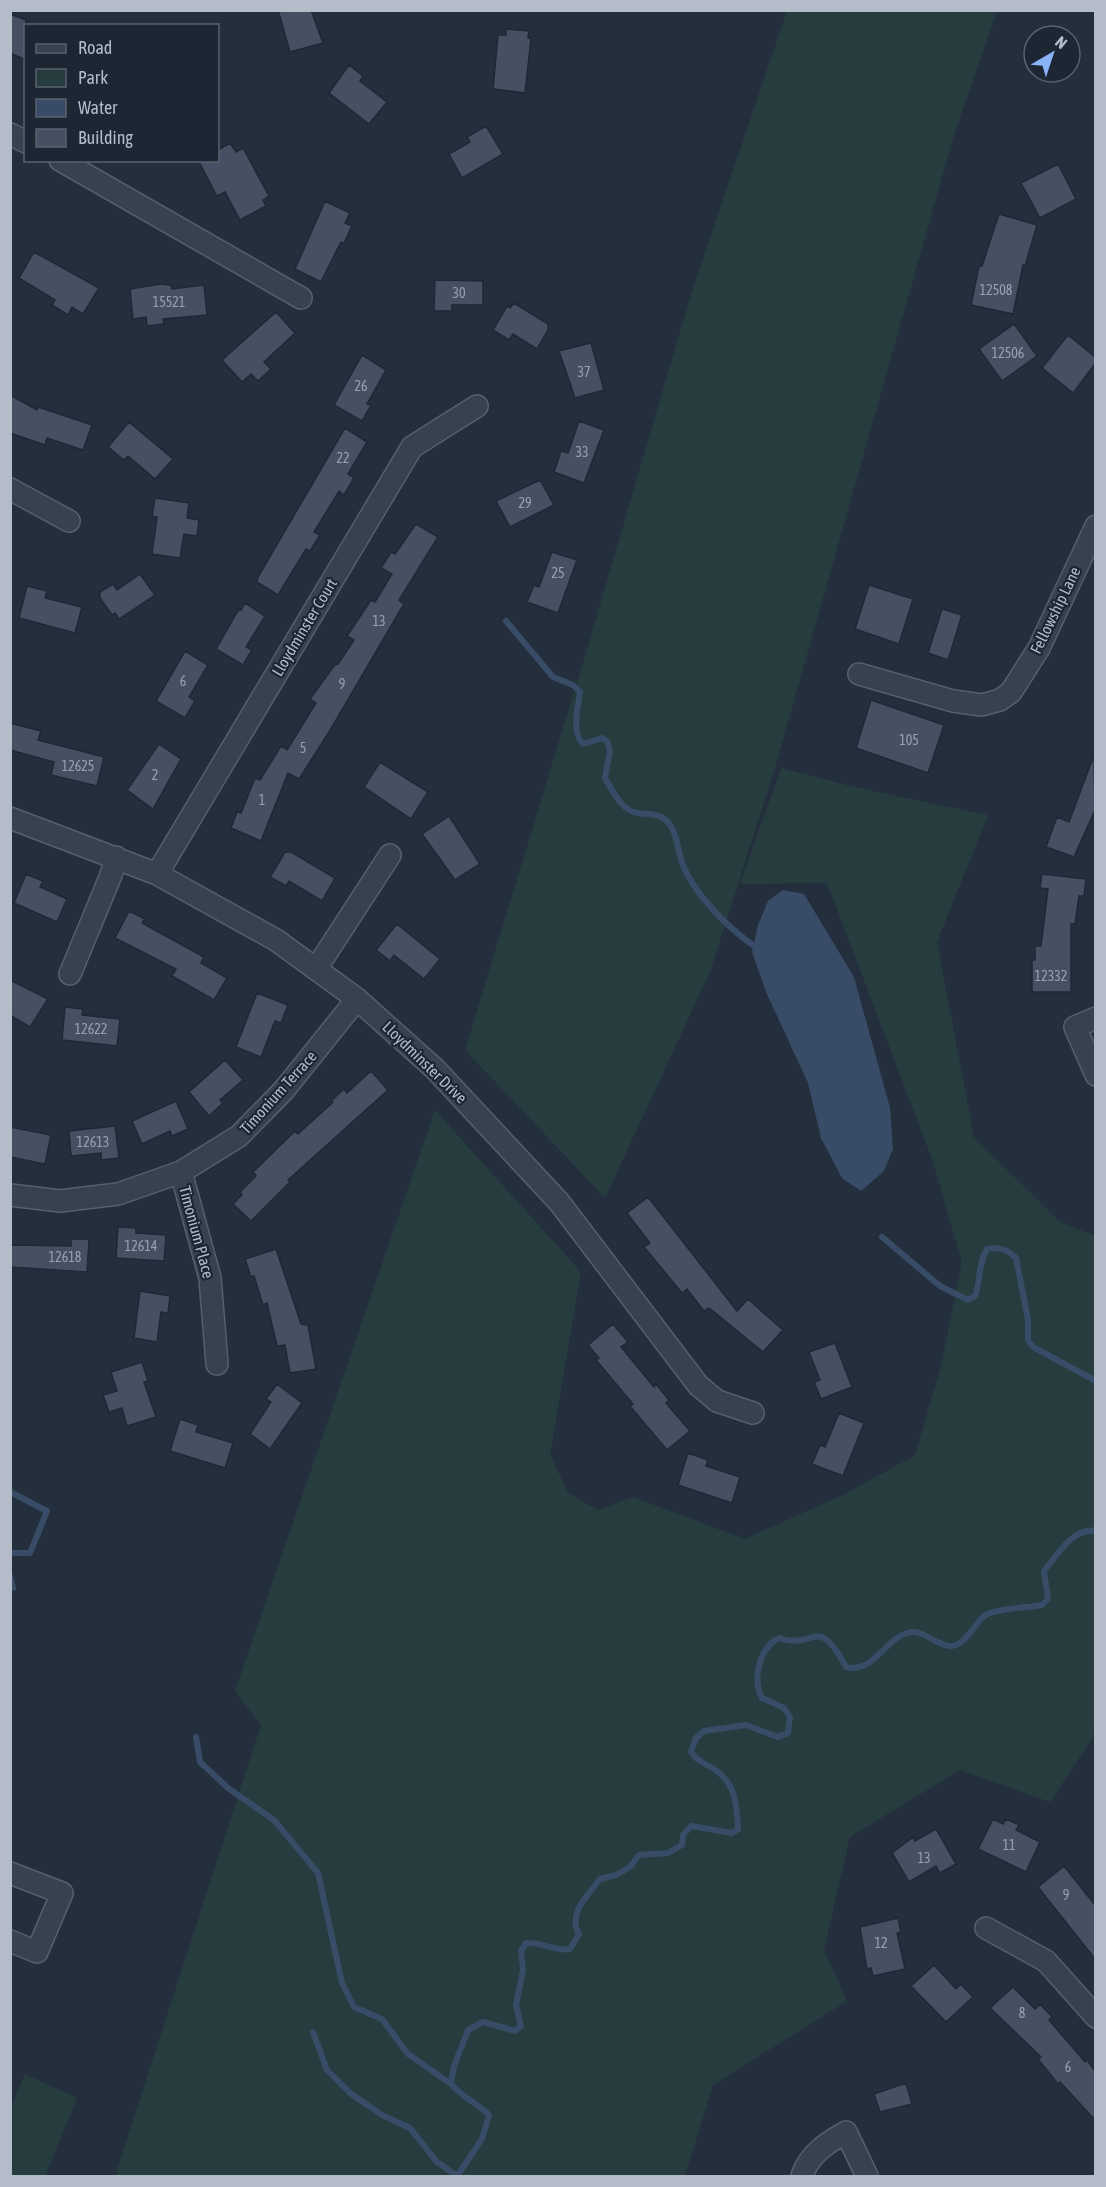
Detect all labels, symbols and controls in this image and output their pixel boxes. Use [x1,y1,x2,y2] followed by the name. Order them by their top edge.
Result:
[24,24,219,162] legend
[1022,24,1082,84] north arrow
[1052,32,1071,52] text: N
[78,37,112,58] text: Road
[78,67,108,88] text: Park
[78,97,118,118] text: Water
[78,127,133,148] text: Building
[980,282,1013,298] house number: 12508
[452,285,466,301] house number: 30
[153,294,185,310] house number: 15521
[992,345,1025,361] house number: 12506
[577,364,591,380] house number: 37
[354,378,368,394] house number: 26
[575,444,589,460] house number: 33
[336,450,350,466] house number: 22
[518,495,532,511] house number: 29
[1026,564,1085,657] street label: Fellowship Lane
[551,565,565,581] house number: 25
[268,575,341,680] street label: Lloydminster Court
[372,613,386,629] house number: 13
[180,673,187,689] house number: 6
[339,676,345,692] house number: 9
[899,732,919,748] house number: 105
[300,740,306,756] house number: 5
[62,758,94,774] house number: 12625
[152,767,158,783] house number: 2
[259,792,265,808] house number: 1
[1035,968,1067,984] house number: 12332
[379,1017,471,1107] street label: Lloydminster Drive
[75,1021,107,1037] house number: 12622
[236,1047,320,1137] street label: Timonium Terrace
[77,1134,109,1150] house number: 12613
[176,1184,218,1280] street label: Timonium Place
[125,1238,158,1254] house number: 12614
[49,1249,82,1265] house number: 12618
[1002,1837,1016,1853] house number: 11
[917,1850,931,1866] house number: 13
[1063,1887,1069,1903] house number: 9
[874,1935,888,1951] house number: 12
[1019,2005,1026,2021] house number: 8
[1065,2059,1072,2075] house number: 6

